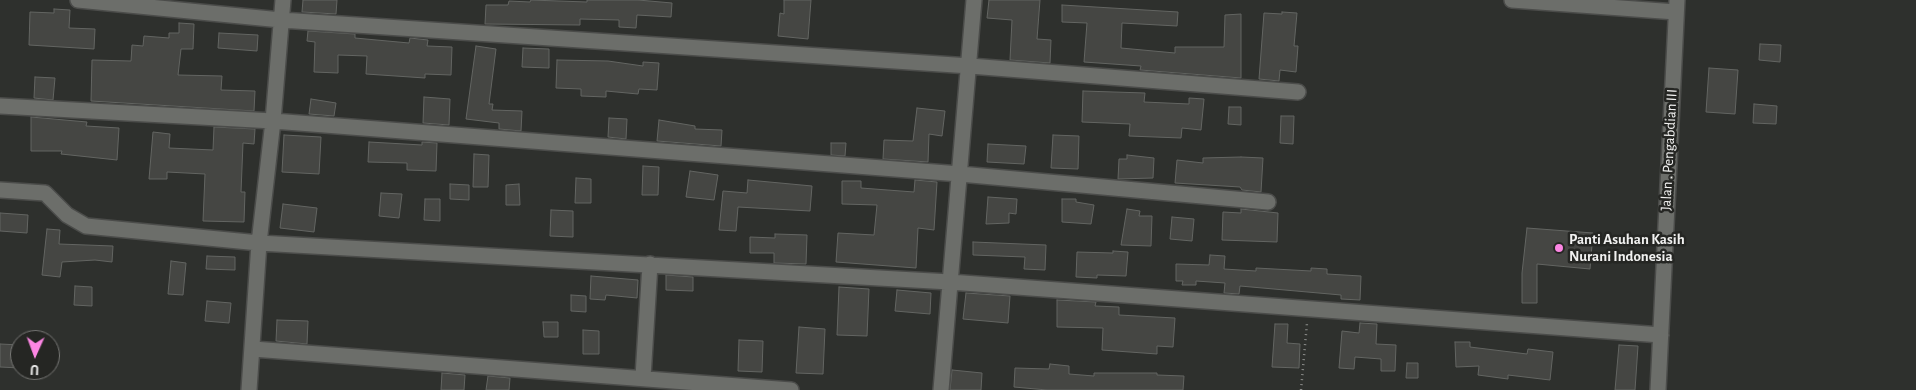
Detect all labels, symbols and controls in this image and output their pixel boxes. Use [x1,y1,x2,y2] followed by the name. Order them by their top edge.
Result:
[1657,89,1681,211] street label: Jalan . Pengabdian III
[1569,230,1685,265] place label: Panti Asuhan Kasih Nurani Indonesia
[1553,242,1565,254] marker: Panti Asuhan Kasih Nurani Indonesia
[10,330,60,380] north arrow
[30,362,39,376] text: U

